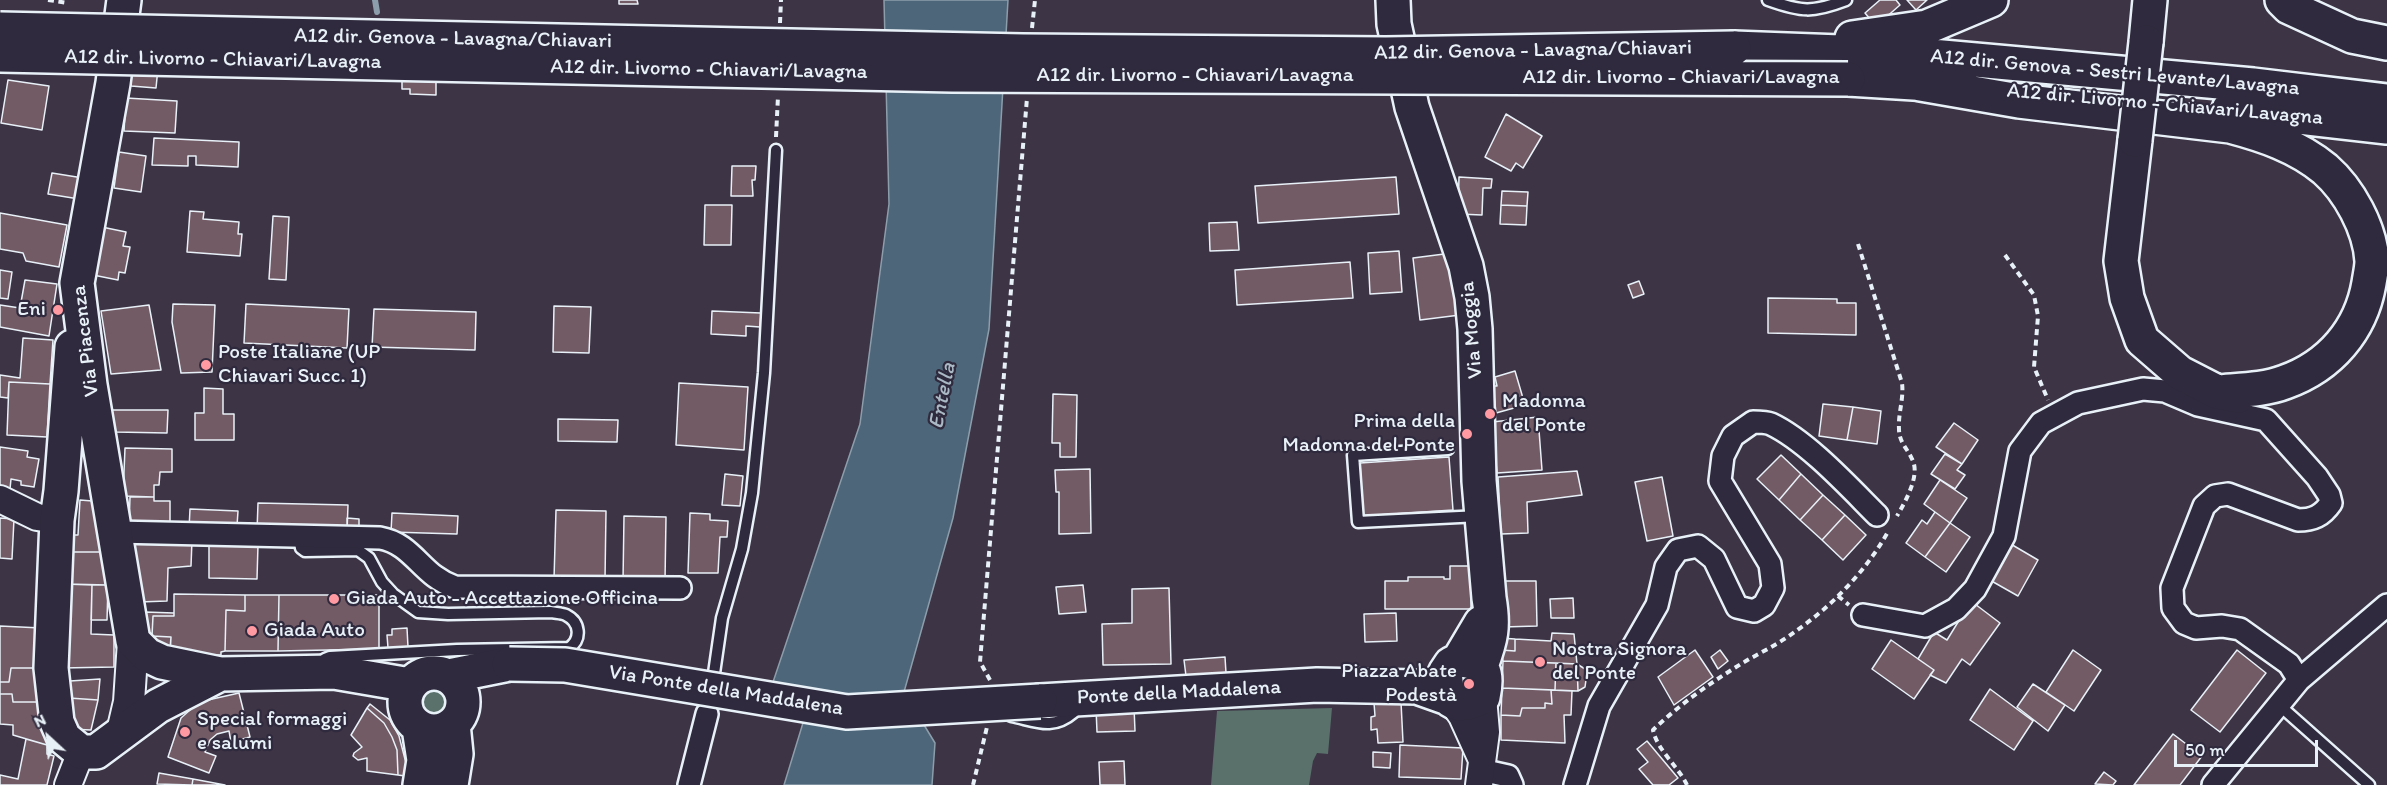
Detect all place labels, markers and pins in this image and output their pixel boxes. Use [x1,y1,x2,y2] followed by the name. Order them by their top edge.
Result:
[17,297,46,323] place label: Eni
[51,303,65,317] marker: Eni
[218,340,380,390] place label: Poste Italiane (UP Chiavari Succ. 1)
[199,358,213,372] marker: Poste Italiane (UP Chiavari Succ. 1)
[1502,389,1586,439] place label: Madonna del Ponte
[1483,407,1497,421] marker: Madonna del Ponte
[1283,409,1455,459] place label: Prima della Madonna del Ponte
[1460,427,1474,441] marker: Prima della Madonna del Ponte
[346,586,658,612] place label: Giada Auto - Accettazione Officina
[327,592,341,606] marker: Giada Auto - Accettazione Officina
[264,618,365,644] place label: Giada Auto
[245,624,259,638] marker: Giada Auto
[1552,637,1687,687] place label: Nostra Signora del Ponte
[1533,655,1547,669] marker: Nostra Signora del Ponte
[1341,659,1457,709] place label: Piazza Abate Podestà
[1462,677,1476,691] marker: Piazza Abate Podestà
[197,707,347,757] place label: Special formaggi e salumi
[178,725,192,739] marker: Special formaggi e salumi

